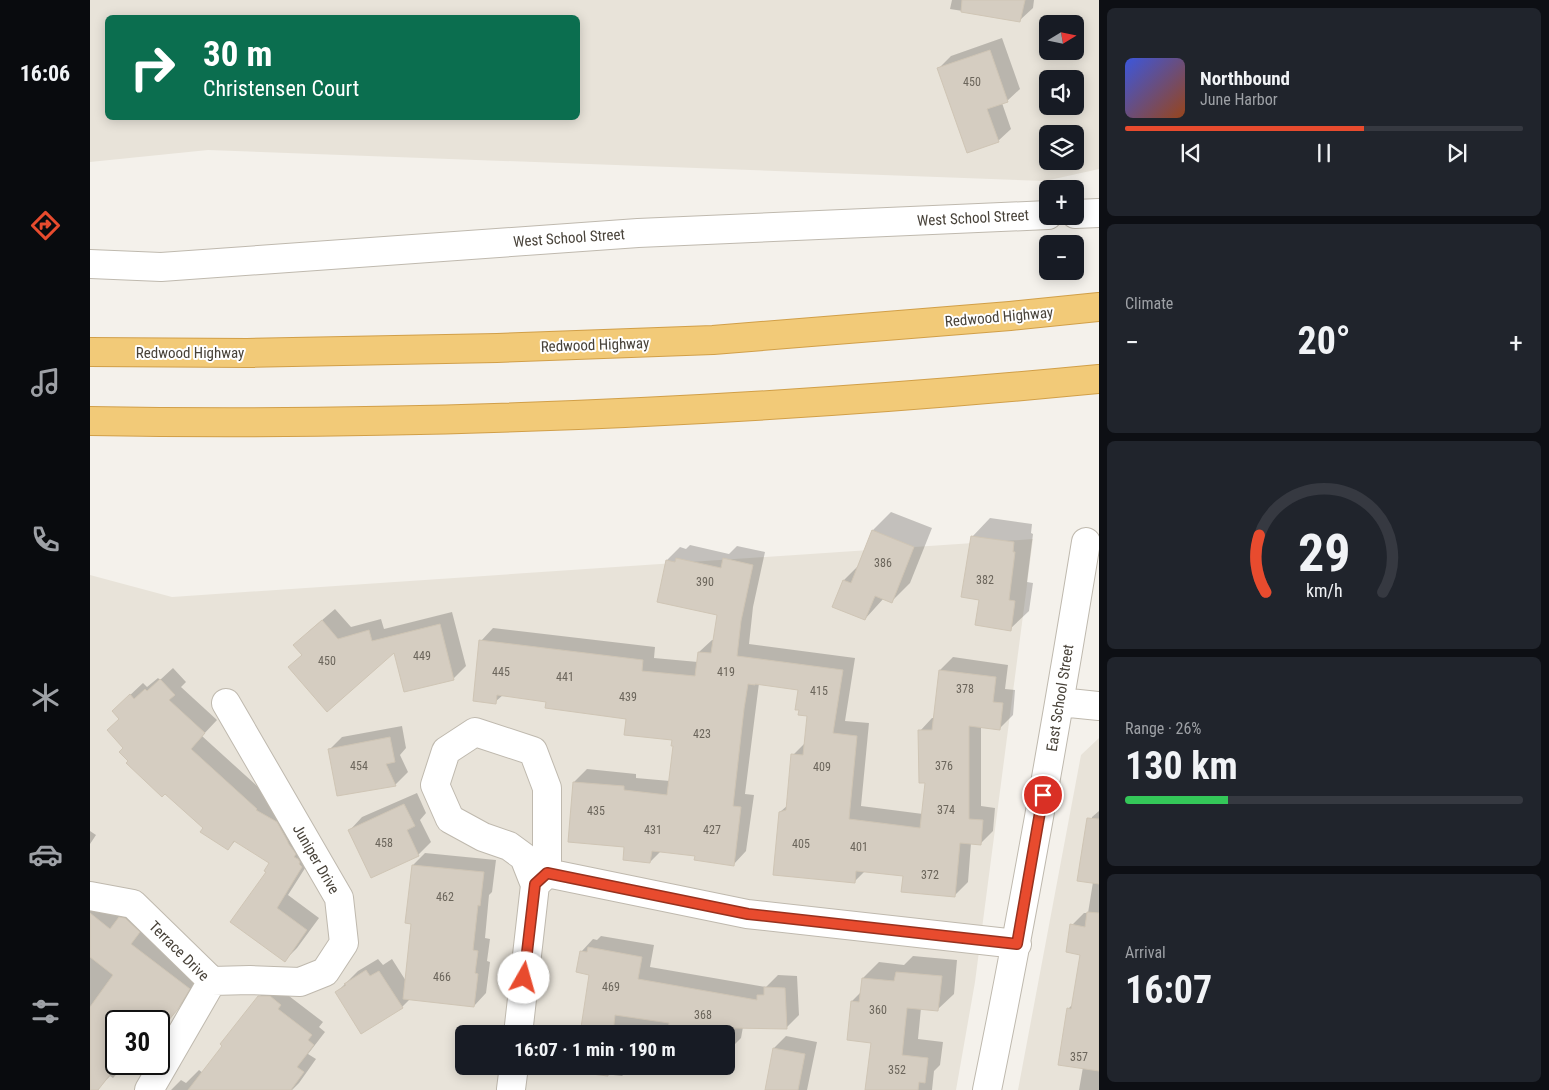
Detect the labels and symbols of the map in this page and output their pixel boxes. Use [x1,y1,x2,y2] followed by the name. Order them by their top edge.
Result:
[1039,15,1084,60] north arrow
[963,75,981,89] house number: 450
[917,206,1029,230] street label: West School Street
[513,225,625,251] street label: West School Street
[944,303,1054,331] street label: Redwood Highway
[540,334,650,356] street label: Redwood Highway
[136,344,244,362] street label: Redwood Highway
[874,556,892,570] house number: 386
[976,573,994,587] house number: 382
[696,575,714,589] house number: 390
[1043,643,1077,753] street label: East School Street
[413,649,431,663] house number: 449
[318,654,336,668] house number: 450
[492,665,510,679] house number: 445
[717,665,735,679] house number: 419
[556,670,574,684] house number: 441
[956,682,974,696] house number: 378
[810,684,828,698] house number: 415
[619,690,637,704] house number: 439
[693,727,711,741] house number: 423
[350,759,368,773] house number: 454
[935,759,953,773] house number: 376
[813,760,831,774] house number: 409
[1022,774,1064,816] pin
[937,803,955,817] house number: 374
[587,804,605,818] house number: 435
[289,821,343,897] street label: Juniper Drive
[644,823,662,837] house number: 431
[703,823,721,837] house number: 427
[375,836,393,850] house number: 458
[792,837,810,851] house number: 405
[850,840,868,854] house number: 401
[921,868,939,882] house number: 372
[436,890,454,904] house number: 462
[145,917,213,985] street label: Terrace Drive
[497,951,549,1003] position arrow
[433,970,451,984] house number: 466
[602,980,620,994] house number: 469
[869,1003,887,1017] house number: 360
[694,1008,712,1022] house number: 368
[105,1010,170,1075] speed limit sign: 30
[1070,1050,1088,1064] house number: 357
[888,1063,906,1077] house number: 352

